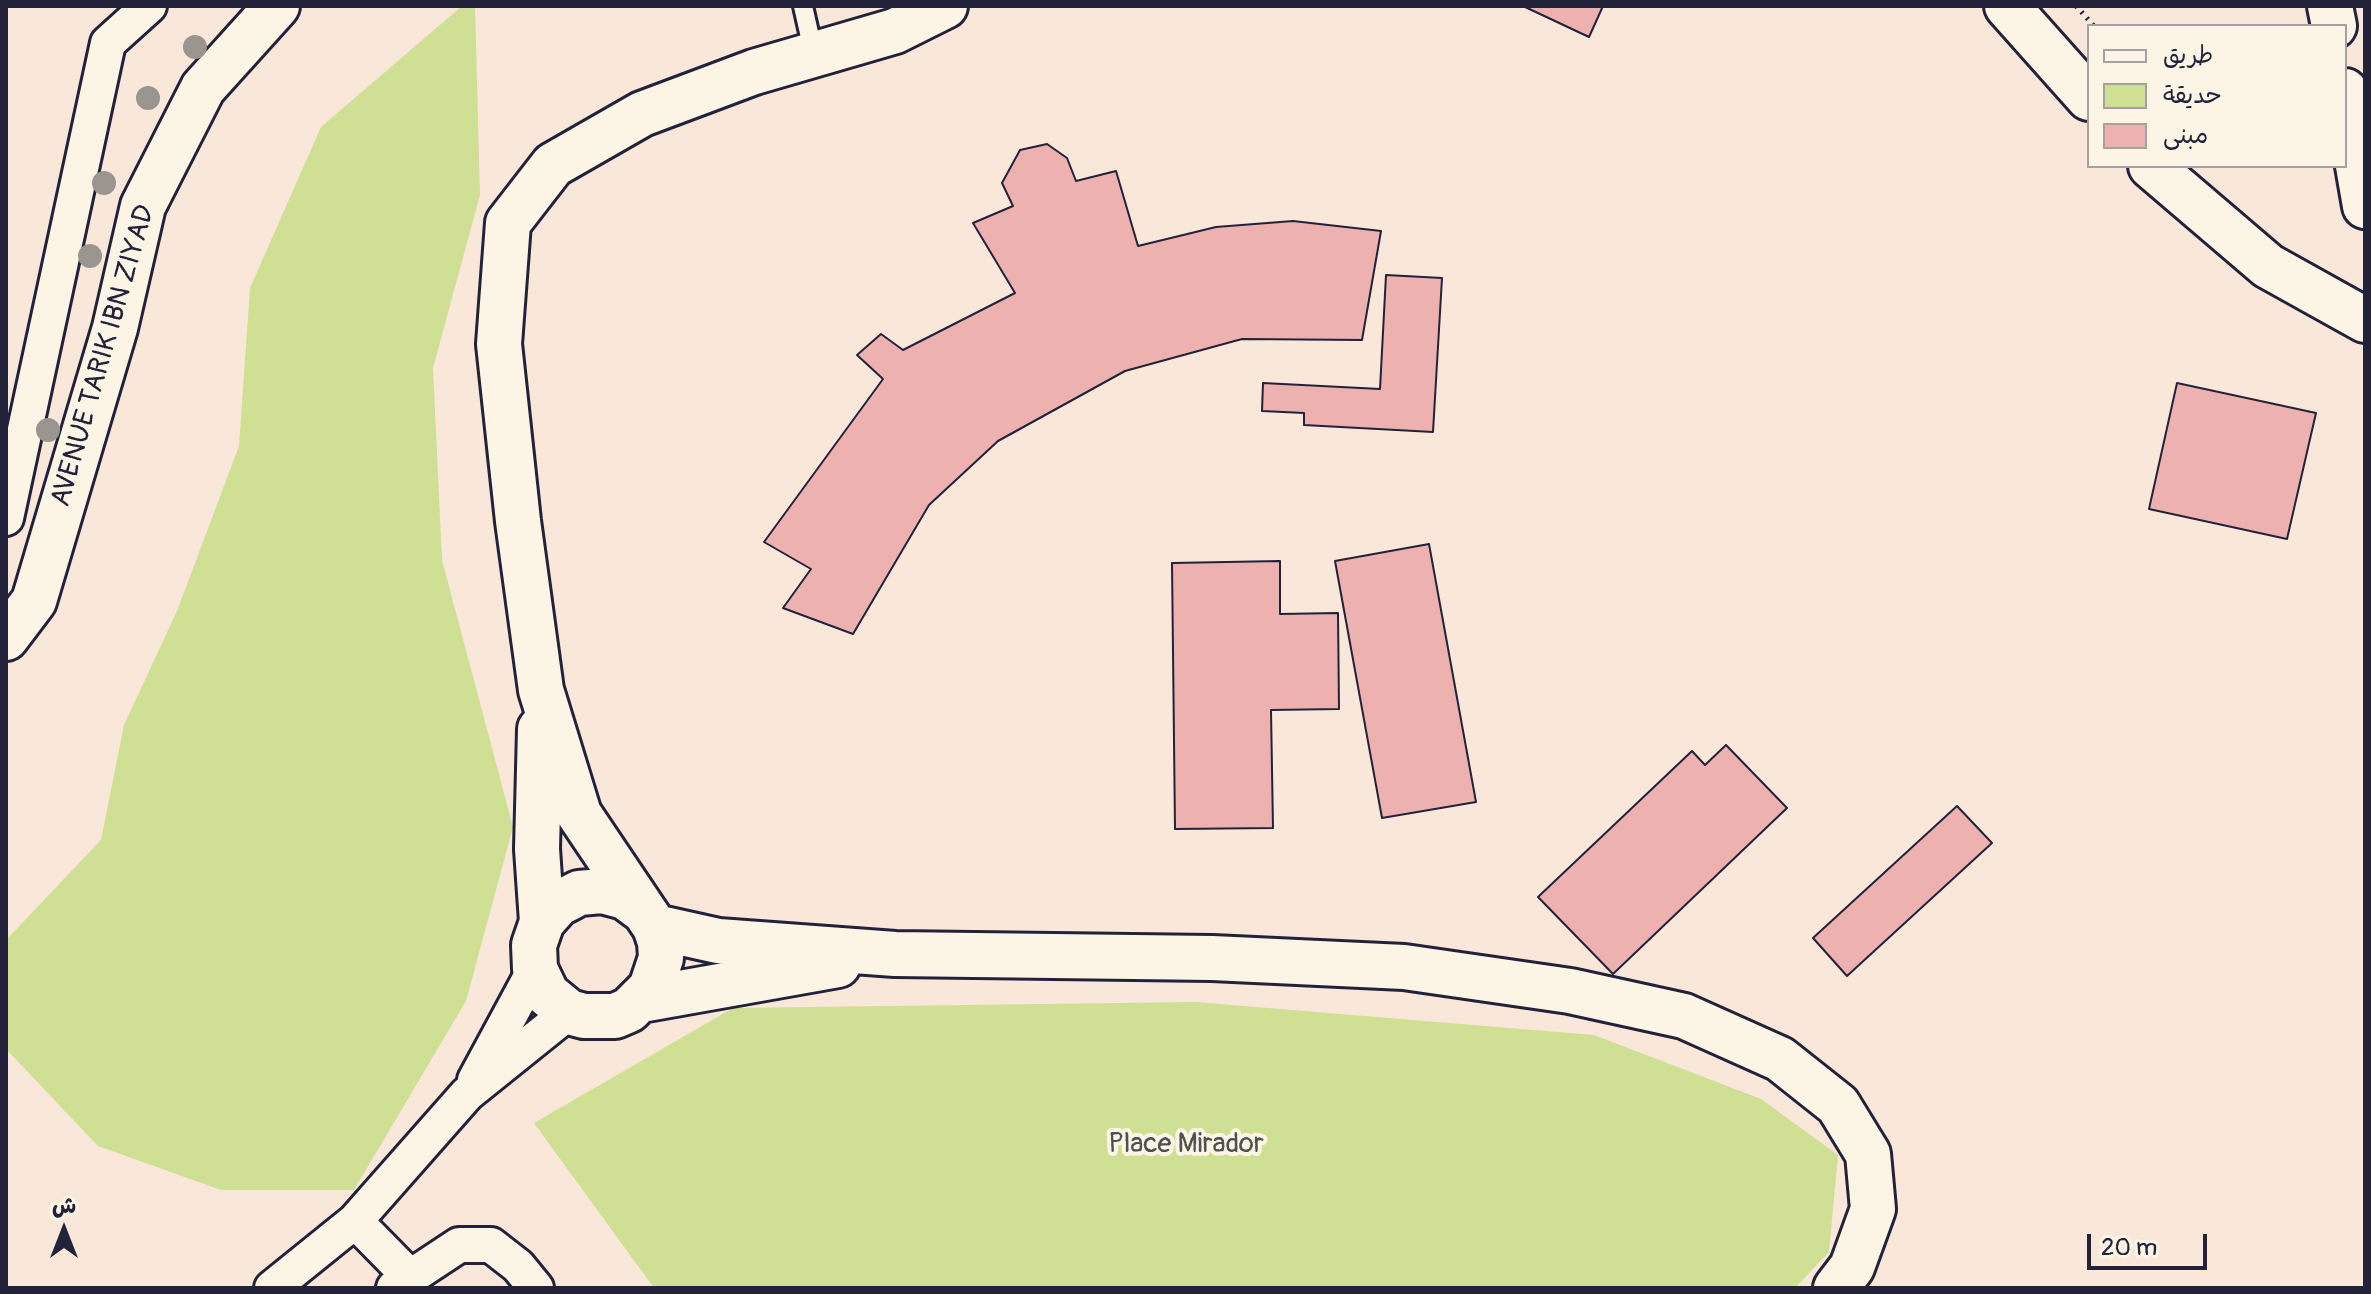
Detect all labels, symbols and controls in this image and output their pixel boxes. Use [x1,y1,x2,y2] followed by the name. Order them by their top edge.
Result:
[2087,24,2347,168] legend
[2163,41,2213,70] text: طريق
[2163,81,2222,110] text: حديقة
[2163,121,2208,150] text: مبنى
[45,201,163,511] street label: AVENUE TARIK IBN ZIYAD
[1108,1128,1264,1162] park label: Place Mirador
[24,1190,104,1270] north arrow
[52,1192,76,1220] text: ش
[2091,1218,2211,1268] scale bar
[2101,1233,2157,1262] text: 20 m

